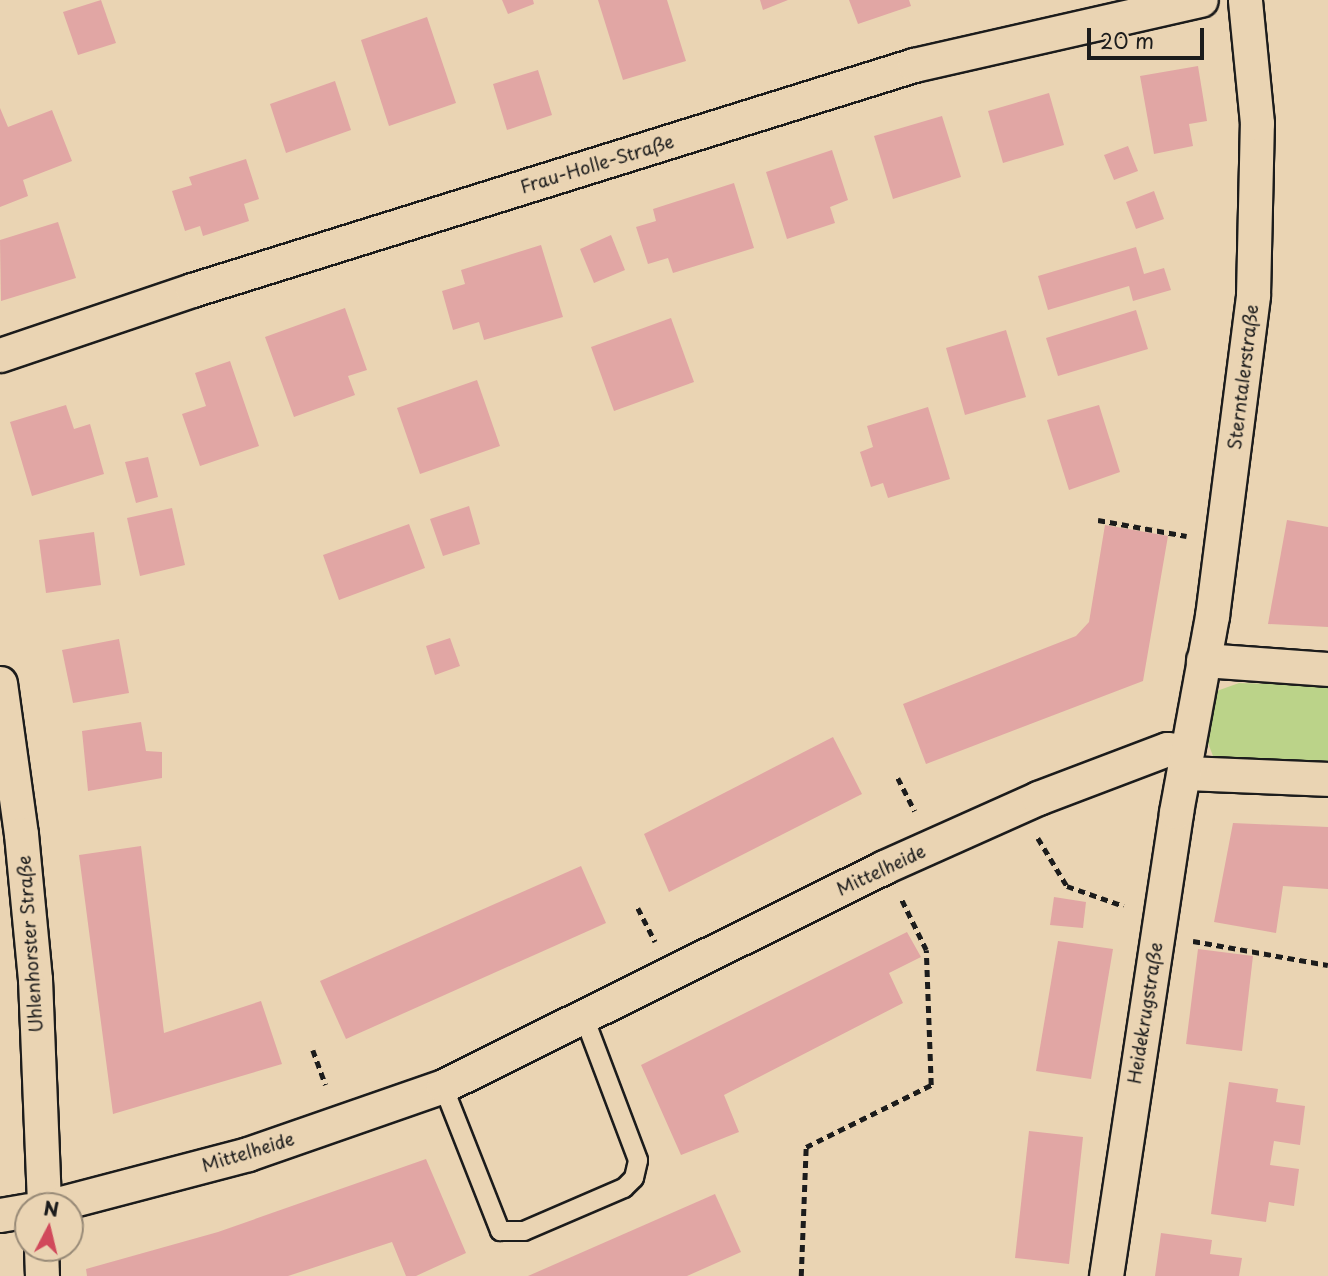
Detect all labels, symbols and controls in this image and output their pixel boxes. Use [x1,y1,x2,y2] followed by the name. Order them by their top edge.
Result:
[1090,14,1207,58] scale bar
[1100,24,1154,56] text: 20 m
[518,130,676,198] street label: Frau-Holle-Straße
[1223,303,1263,451] street label: Sterntalerstraße
[833,840,929,900] street label: Mittelheide
[13,854,47,1034] street label: Uhlenhorster Straße
[1123,941,1167,1085] street label: Heidekrugstraße
[199,1128,297,1176] street label: Mittelheide
[14,1192,84,1262] north arrow
[42,1193,60,1223] text: N

